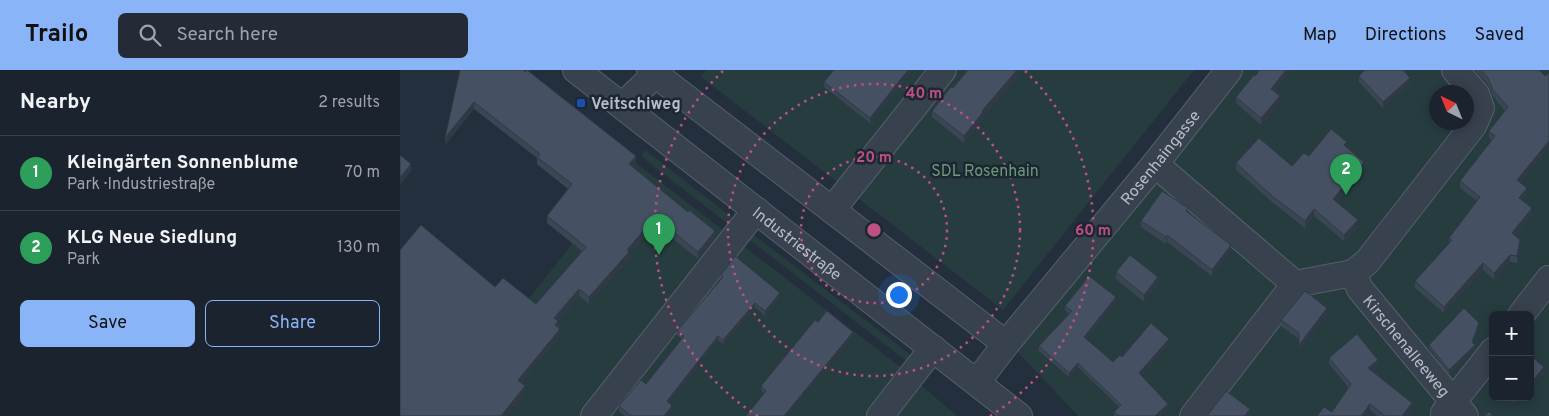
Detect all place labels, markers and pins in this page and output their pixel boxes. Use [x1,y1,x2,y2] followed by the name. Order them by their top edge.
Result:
[591,95,681,115] place label: Veitschiweg
[575,97,587,109] marker: Veitschiweg
[1330,154,1362,195] pin: 2
[643,214,675,255] pin: 1
[865,221,883,239] centre of rings

